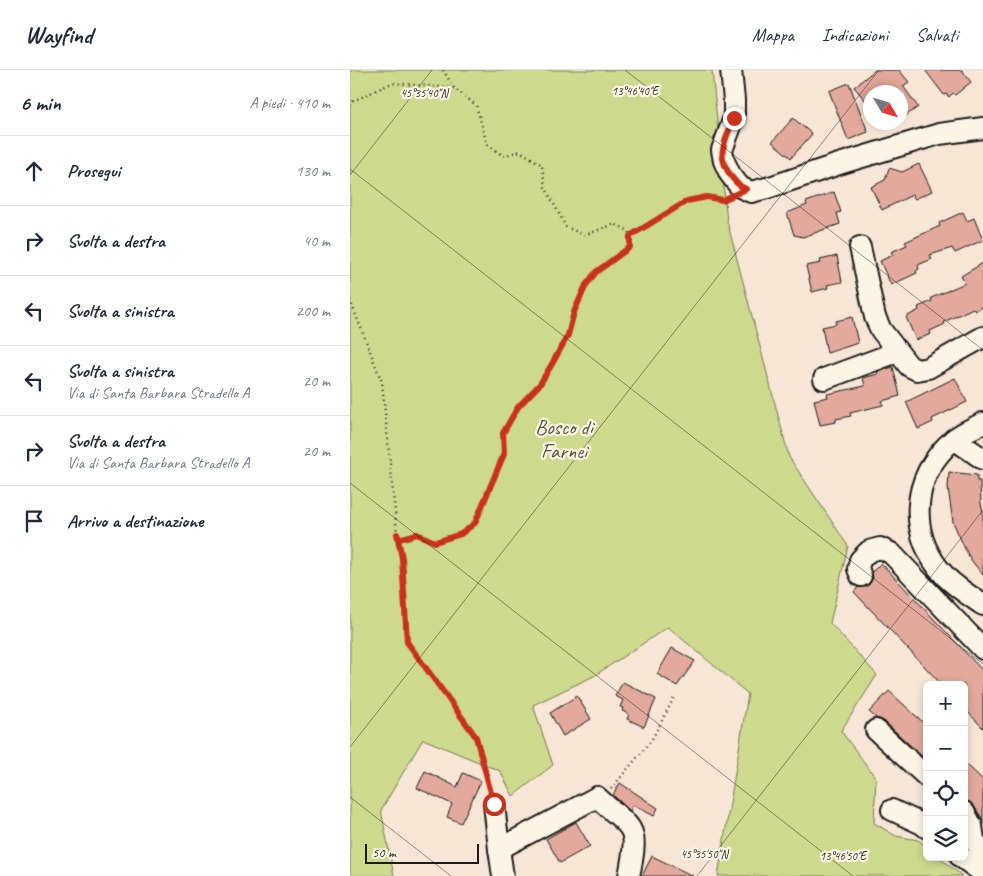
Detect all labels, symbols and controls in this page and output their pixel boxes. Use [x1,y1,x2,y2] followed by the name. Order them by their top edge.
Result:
[25,20,92,50] text: Wayfind
[752,24,794,46] text: Mappa
[822,24,888,46] text: Indicazioni
[916,24,958,46] text: Salvati
[612,83,660,99] text: 13°46'40"E
[400,85,449,101] text: 45°35'40"N
[863,85,908,130] north arrow
[20,90,61,116] text: 6 min
[249,93,330,113] text: A piedi · 410 m
[723,107,746,130] route end
[20,157,48,185] icon: ahead
[67,159,120,183] text: Prosegui
[296,161,330,181] text: 130 m
[20,227,48,255] icon: right
[67,229,165,253] text: Svolta a destra
[303,231,330,251] text: 40 m
[20,297,48,325] icon: left
[67,299,174,323] text: Svolta a sinistra
[296,301,330,321] text: 200 m
[67,359,174,383] text: Svolta a sinistra
[20,367,48,395] icon: left
[303,371,330,391] text: 20 m
[67,383,250,403] text: Via di Santa Barbara Stradello A
[535,414,596,464] park label: Bosco di Farnei
[67,429,165,453] text: Svolta a destra
[20,437,48,465] icon: right
[303,441,330,461] text: 20 m
[67,453,250,473] text: Via di Santa Barbara Stradello A
[20,507,48,535] icon: arrive
[67,509,203,533] text: Arrivo a destinazione
[923,681,968,861] map controls
[923,681,968,726] button: +
[923,726,968,771] button: −
[923,771,968,816] button: locate
[483,793,506,816] route start
[923,816,968,861] button: layers
[365,841,479,864] scale bar
[372,844,396,861] text: 50 m
[680,846,729,862] text: 45°35'50"N
[820,848,868,864] text: 13°46'50"E

